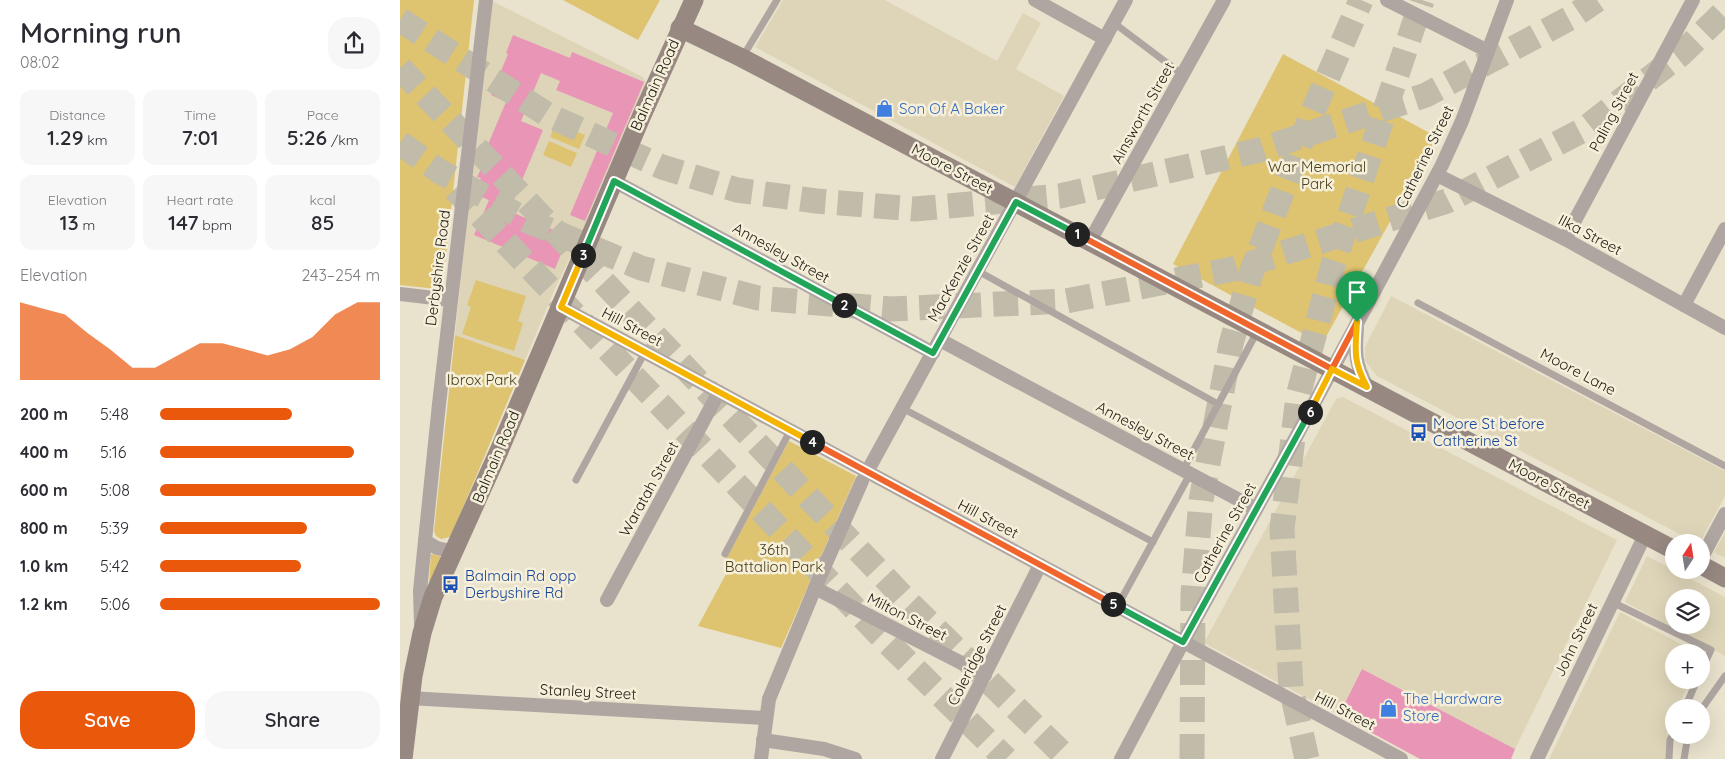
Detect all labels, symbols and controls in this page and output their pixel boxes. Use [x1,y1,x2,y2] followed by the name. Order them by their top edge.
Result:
[20,15,181,50] text: Morning run
[328,17,380,69] button: share
[626,36,683,134] street label: Balmain Road
[20,52,60,72] text: 08:02
[1107,59,1178,167] street label: Ainsworth Street
[1585,69,1643,155] street label: Paling Street
[875,99,895,119] shop icon: Son Of A Baker
[899,99,1005,118] place label: Son Of A Baker
[1391,102,1458,211] street label: Catherine Street
[49,106,105,124] text: Distance
[184,106,216,124] text: Time
[307,106,339,124] text: Pace
[47,124,84,150] text: 1.29
[181,124,219,150] text: 7:01
[287,124,327,150] text: 5:26
[84,131,108,149] text: km
[327,131,359,149] text: /km
[908,139,996,198] street label: Moore Street
[1268,157,1366,193] park label: War Memorial Park
[48,191,107,209] text: Elevation
[167,191,233,209] text: Heart rate
[310,191,336,209] text: kcal
[59,209,79,235] text: 13
[168,209,198,235] text: 147
[311,209,334,235] text: 85
[421,209,454,327] street label: Derbyshire Road
[1555,210,1625,259] street label: Ilka Street
[923,211,998,325] street label: MacKenzie Street
[79,216,95,234] text: m
[198,216,232,234] text: bpm
[729,218,833,287] street label: Annesley Street
[1064,222,1090,246] pin: 1
[1075,225,1080,243] text: 1
[570,242,596,268] pin: 3
[580,246,587,264] text: 3
[20,265,87,285] text: Elevation
[301,265,380,285] text: 243–254 m
[1336,271,1378,322] pin
[1343,278,1371,306] icon: arrive
[832,292,856,318] pin: 2
[841,296,848,314] text: 2
[599,303,666,350] street label: Hill Street
[1537,344,1619,399] street label: Moore Lane
[447,370,517,389] park label: Ibrox Park
[1093,397,1197,464] street label: Annesley Street
[1298,400,1322,424] pin: 6
[1307,403,1314,421] text: 6
[20,404,68,424] text: 200 m
[100,404,129,424] text: 5:48
[468,408,523,506] street label: Balmain Road
[1433,414,1545,450] place label: Moore St before Catherine St
[1409,423,1429,443] bus stop icon: Moore St before Catherine St
[800,430,824,454] pin: 4
[808,433,817,451] text: 4
[615,438,683,540] street label: Waratah Street
[20,442,68,462] text: 400 m
[100,442,126,462] text: 5:16
[1505,454,1593,513] street label: Moore Street
[1189,479,1260,586] street label: Catherine Street
[20,480,68,500] text: 600 m
[100,480,130,500] text: 5:08
[955,495,1022,542] street label: Hill Street
[20,518,68,538] text: 800 m
[100,518,129,538] text: 5:39
[1665,534,1710,579] north arrow
[1665,534,1710,744] map controls
[725,540,823,576] park label: 36th Battalion Park
[20,556,68,576] text: 1.0 km
[100,556,129,576] text: 5:42
[465,566,576,602] place label: Balmain Rd opp Derbyshire Rd
[441,575,461,595] bus stop icon: Balmain Rd opp Derbyshire Rd
[864,588,950,645] street label: Milton Street
[1665,589,1710,634] button: layers
[1100,592,1126,616] pin: 5
[20,594,68,614] text: 1.2 km
[100,594,130,614] text: 5:06
[1109,595,1118,613] text: 5
[1549,600,1602,680] street label: John Street
[943,601,1010,709] street label: Coleridge Street
[1665,644,1710,689] button: +
[539,679,637,704] street label: Stanley Street
[1312,687,1379,734] street label: Hill Street
[1403,689,1502,725] place label: The Hardware Store
[20,691,195,749] button: Save
[205,691,380,749] button: Share
[1379,698,1399,718] shop icon: The Hardware Store
[1665,699,1710,744] button: −

